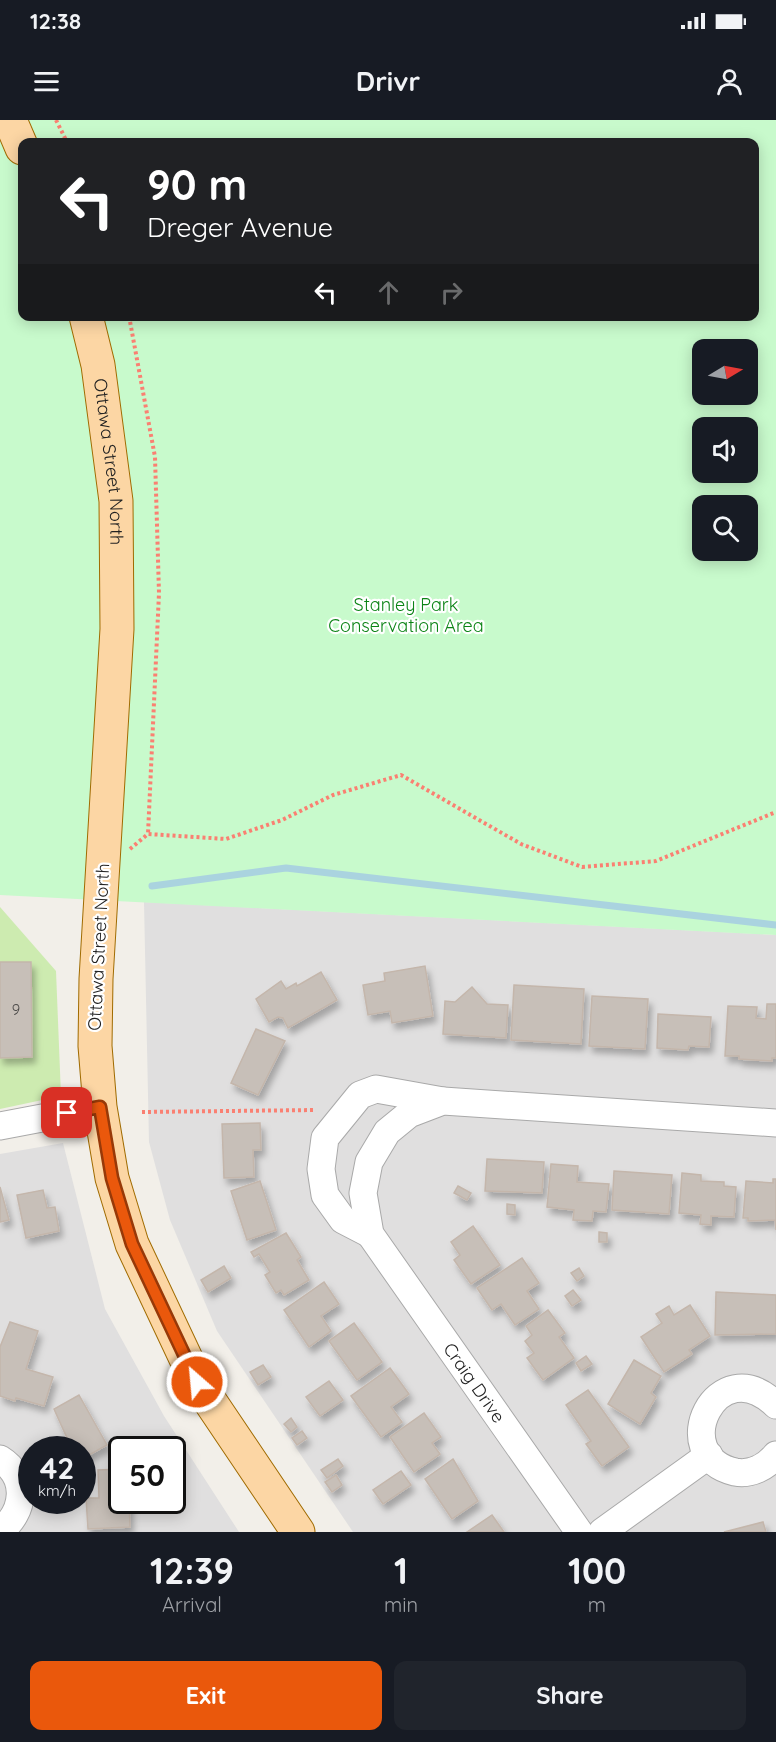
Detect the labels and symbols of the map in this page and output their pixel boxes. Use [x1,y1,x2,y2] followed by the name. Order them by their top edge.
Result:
[692,339,758,405] north arrow
[89,377,128,545] street label: Ottawa Street North
[328,593,484,637] park label: Stanley Park Conservation Area
[83,863,114,1031] street label: Ottawa Street North
[12,1000,20,1019] house number: 9
[41,1087,92,1138] pin
[438,1338,510,1427] street label: Craig Drive
[165,1350,229,1414] position arrow
[108,1436,186,1514] speed limit sign: 50

